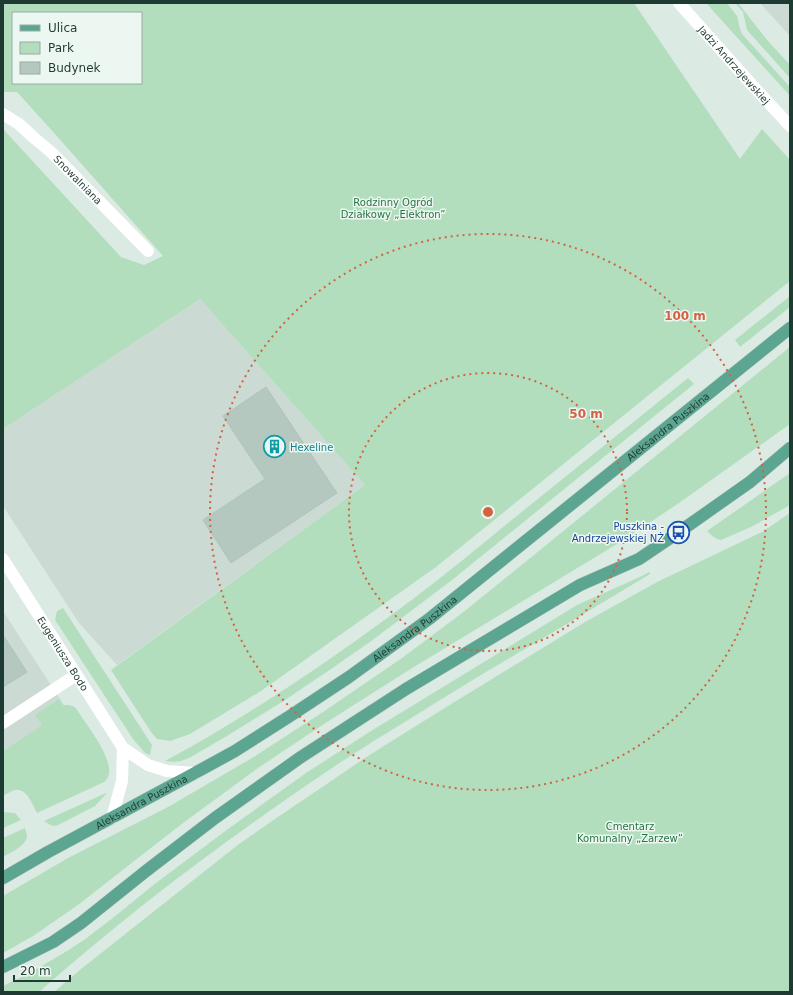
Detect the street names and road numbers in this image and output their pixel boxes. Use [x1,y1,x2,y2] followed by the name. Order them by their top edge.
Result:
[696,23,772,106] street label: Jadzi Andrzejewskiej
[52,153,104,206] street label: Snowalniana
[624,390,711,463] street label: Aleksandra Puszkina
[370,593,459,664] street label: Aleksandra Puszkina
[35,614,91,693] street label: Eugeniusza Bodo
[93,773,189,831] street label: Aleksandra Puszkina

